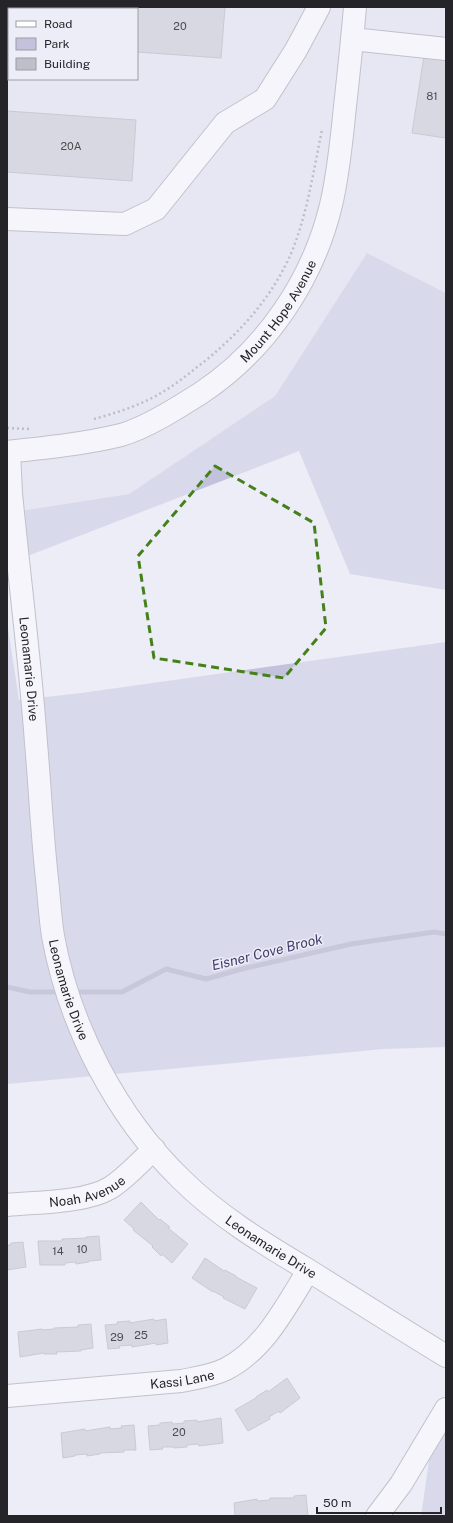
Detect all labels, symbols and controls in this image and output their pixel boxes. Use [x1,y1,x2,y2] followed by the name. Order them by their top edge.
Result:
[8,8,138,80] legend
[44,17,72,31] text: Road
[173,20,187,32] house number: 20
[44,37,70,51] text: Park
[44,57,90,71] text: Building
[426,90,438,102] house number: 81
[60,140,82,152] house number: 20A
[237,257,319,365] street label: Mount Hope Avenue
[17,616,42,722] street label: Leonamarie Drive
[210,930,325,974] water label: Eisner Cove Brook
[46,938,92,1042] street label: Leonamarie Drive
[48,1172,128,1210] street label: Noah Avenue
[223,1212,320,1281] street label: Leonamarie Drive
[76,1243,88,1255] house number: 10
[52,1245,64,1257] house number: 14
[134,1329,148,1341] house number: 25
[110,1331,124,1343] house number: 29
[149,1367,216,1391] street label: Kassi Lane
[172,1426,186,1438] house number: 20
[317,1489,441,1515] scale bar
[323,1496,351,1510] text: 50 m

